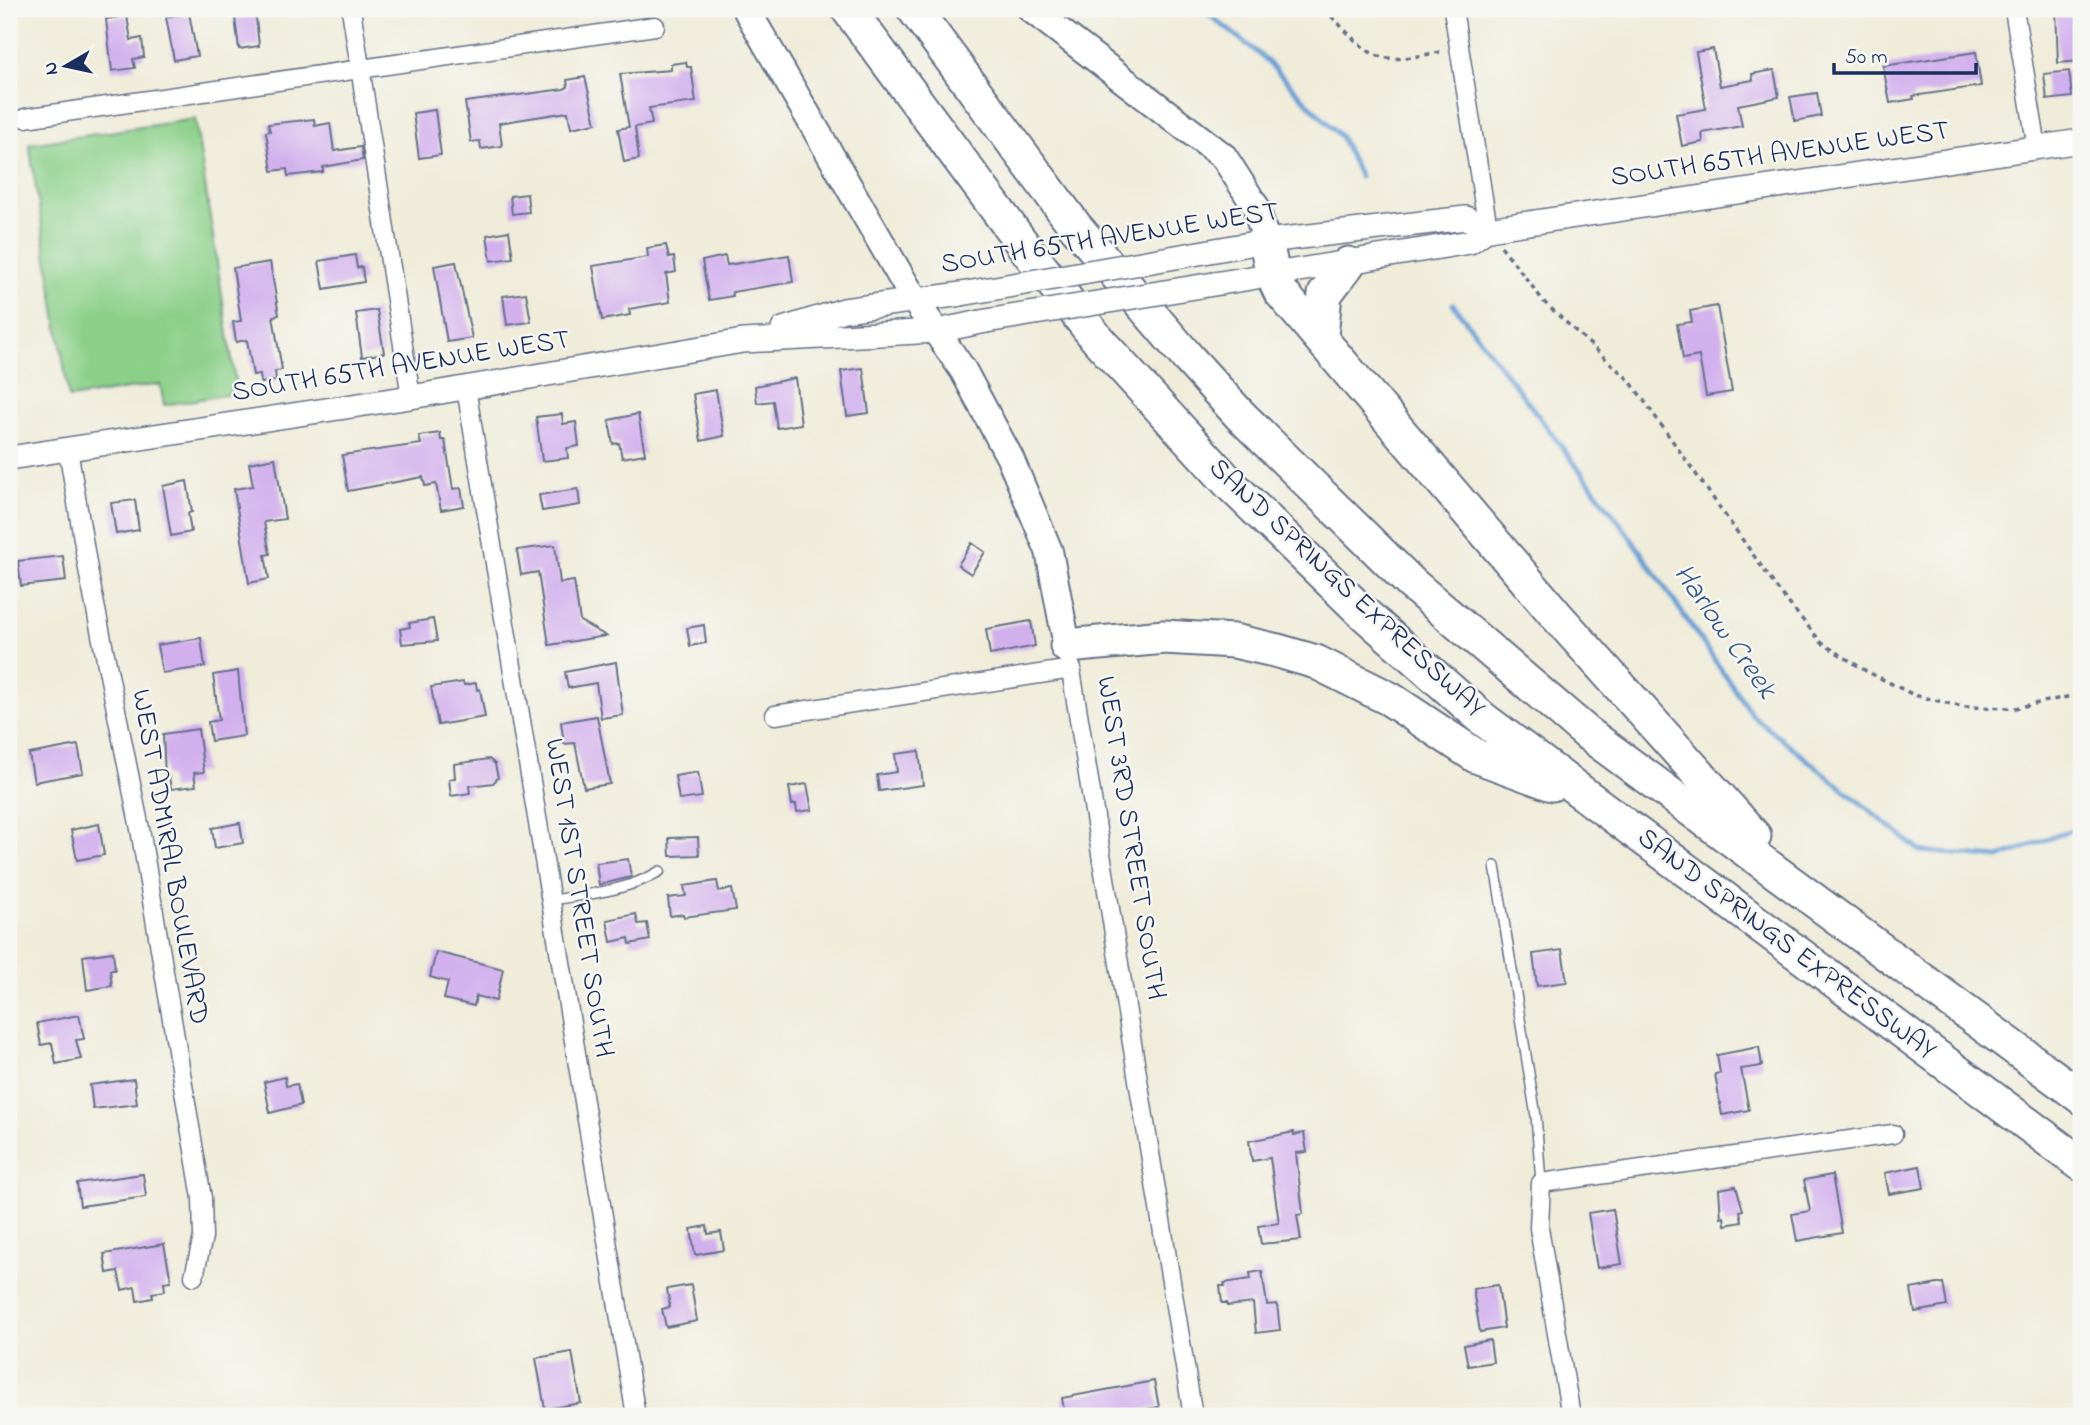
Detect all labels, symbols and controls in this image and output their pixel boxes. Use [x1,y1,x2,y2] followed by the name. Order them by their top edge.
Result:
[32,32,102,102] north arrow
[1834,32,1976,76] scale bar
[1845,43,1888,73] text: 50 m
[37,60,66,77] text: N
[1608,111,1952,199] street label: SOUTH 65TH AVENUE WEST
[938,192,1282,286] street label: SOUTH 65TH AVENUE WEST
[229,320,573,414] street label: SOUTH 65TH AVENUE WEST
[1198,449,1494,729] street label: SAND SPRINGS EXPRESSWAY
[1661,555,1788,710] water label: Harlow Creek
[1084,673,1176,1003] street label: WEST 3RD STREET SOUTH
[119,686,219,1028] street label: WEST ADMIRAL BOULEVARD
[533,736,623,1060] street label: WEST 1ST STREET SOUTH
[1628,819,1944,1071] street label: SAND SPRINGS EXPRESSWAY

